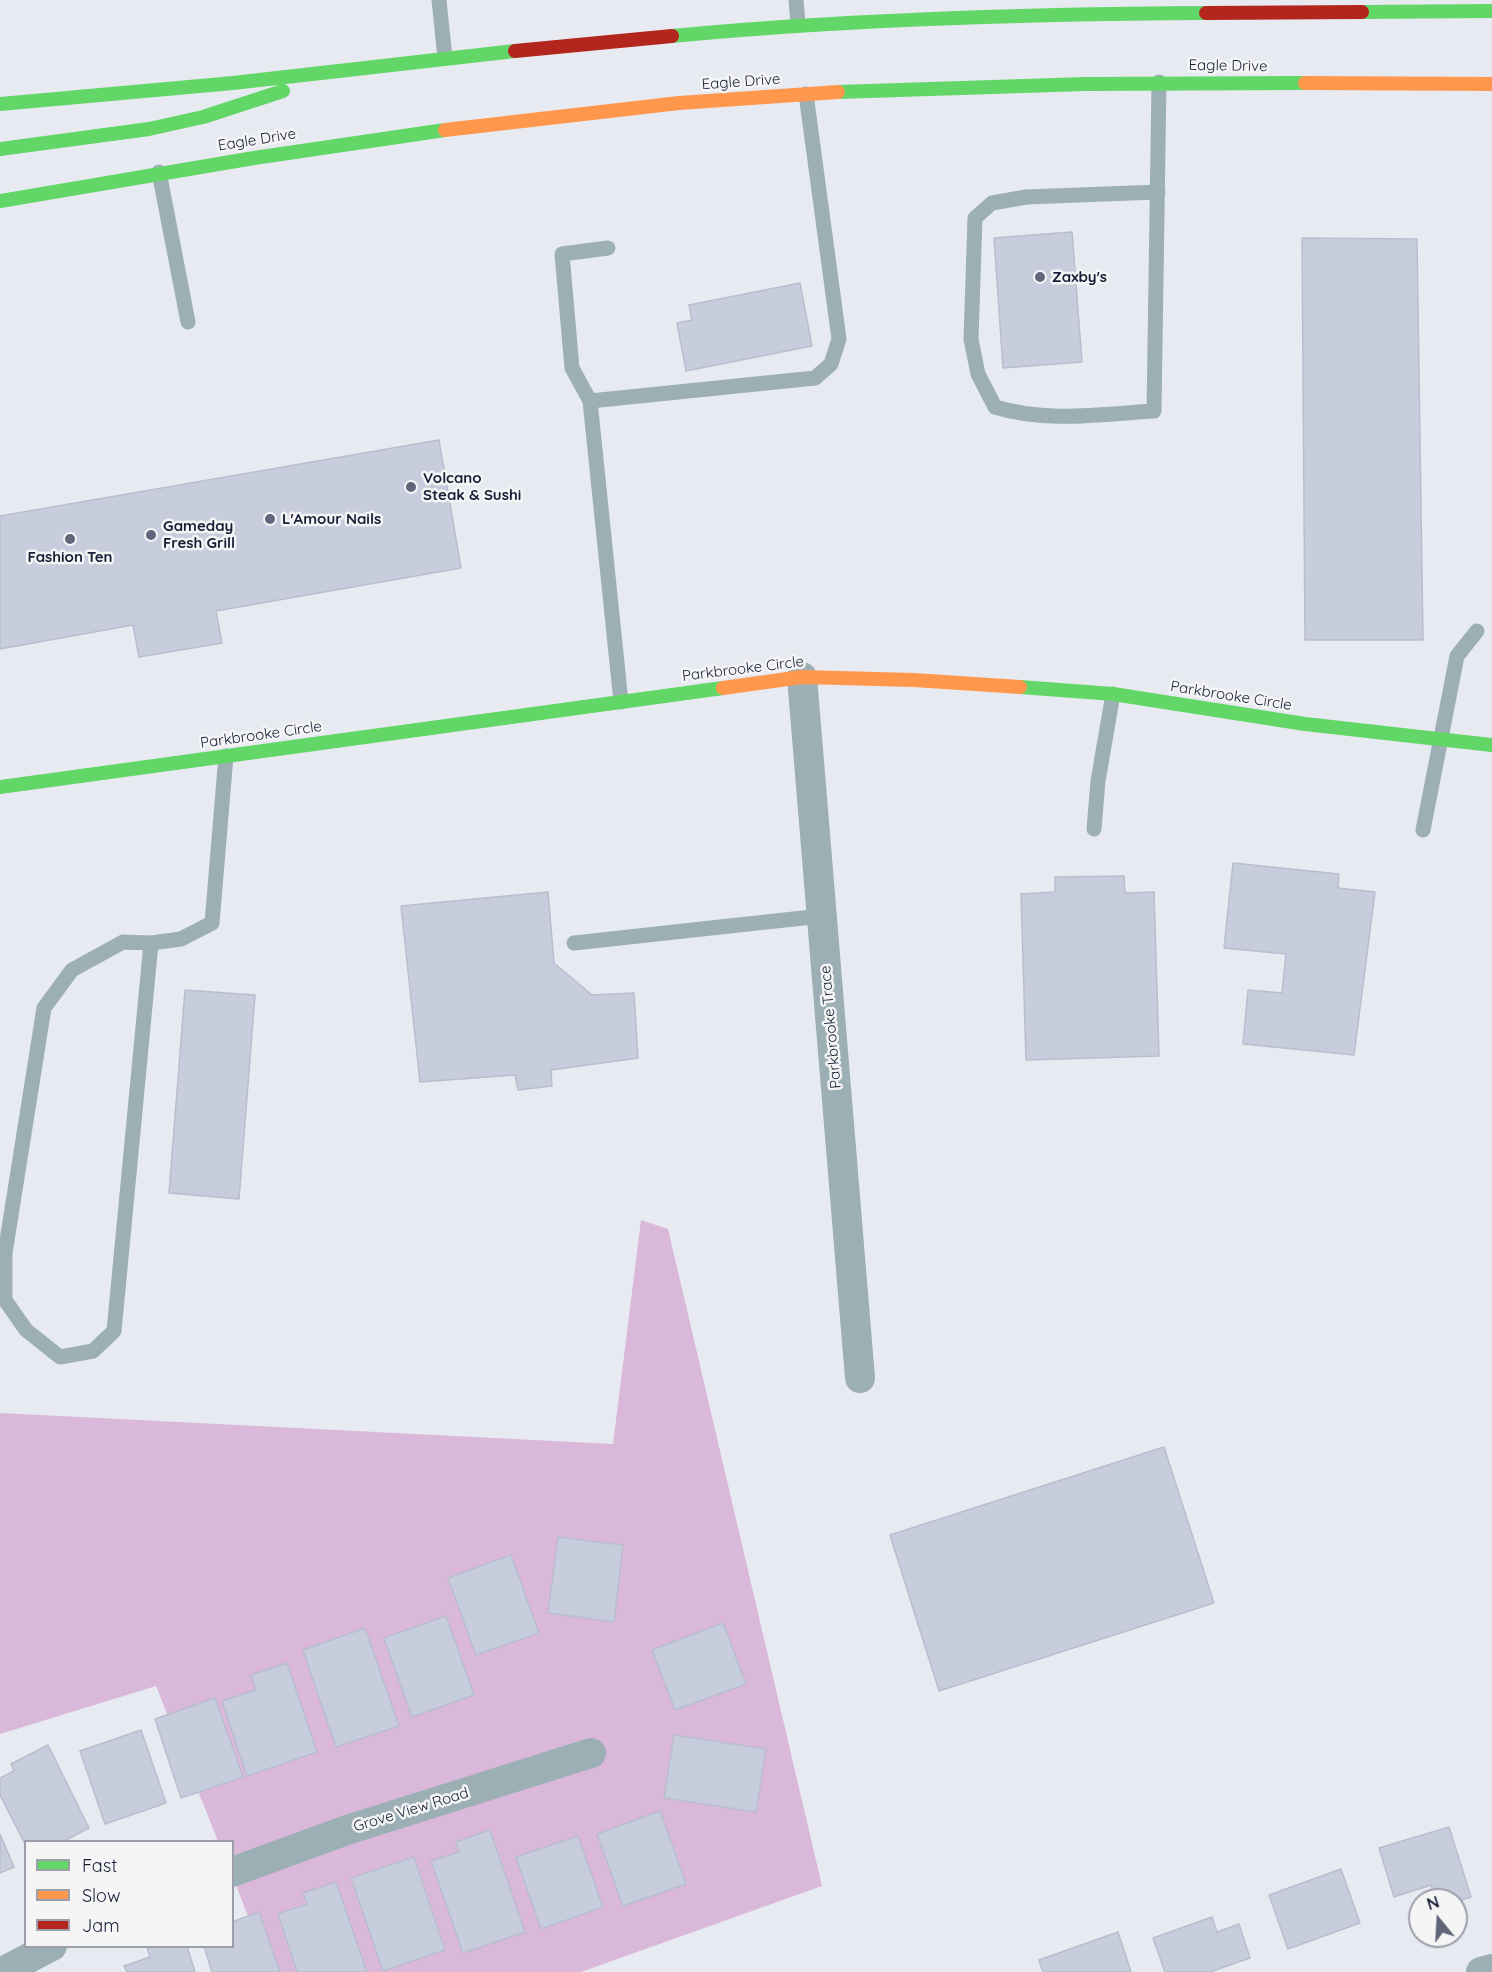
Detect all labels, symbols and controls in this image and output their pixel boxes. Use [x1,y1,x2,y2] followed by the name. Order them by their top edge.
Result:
[1188,56,1268,76] street label: Eagle Drive
[701,70,781,94] street label: Eagle Drive
[217,125,297,155] street label: Eagle Drive
[1052,268,1107,286] place label: Zaxby's
[1033,270,1047,284] marker: Zaxby's
[423,469,521,504] place label: Volcano Steak & Sushi
[404,480,418,494] marker: Volcano Steak & Sushi
[282,510,381,528] place label: L'Amour Nails
[263,512,277,526] marker: L'Amour Nails
[163,517,235,552] place label: Gameday Fresh Grill
[144,528,158,542] marker: Gameday Fresh Grill
[63,532,77,546] marker: Fashion Ten
[28,548,112,566] place label: Fashion Ten
[681,653,805,685] street label: Parkbrooke Circle
[1169,678,1293,714] street label: Parkbrooke Circle
[199,718,323,752] street label: Parkbrooke Circle
[817,965,845,1089] street label: Parkbrooke Trace
[351,1784,471,1836] street label: Grove View Road
[24,1840,234,1948] legend
[82,1854,117,1877] text: Fast
[82,1884,120,1907] text: Slow
[1408,1888,1468,1948] north arrow
[1424,1891,1442,1914] text: N
[82,1914,120,1937] text: Jam

